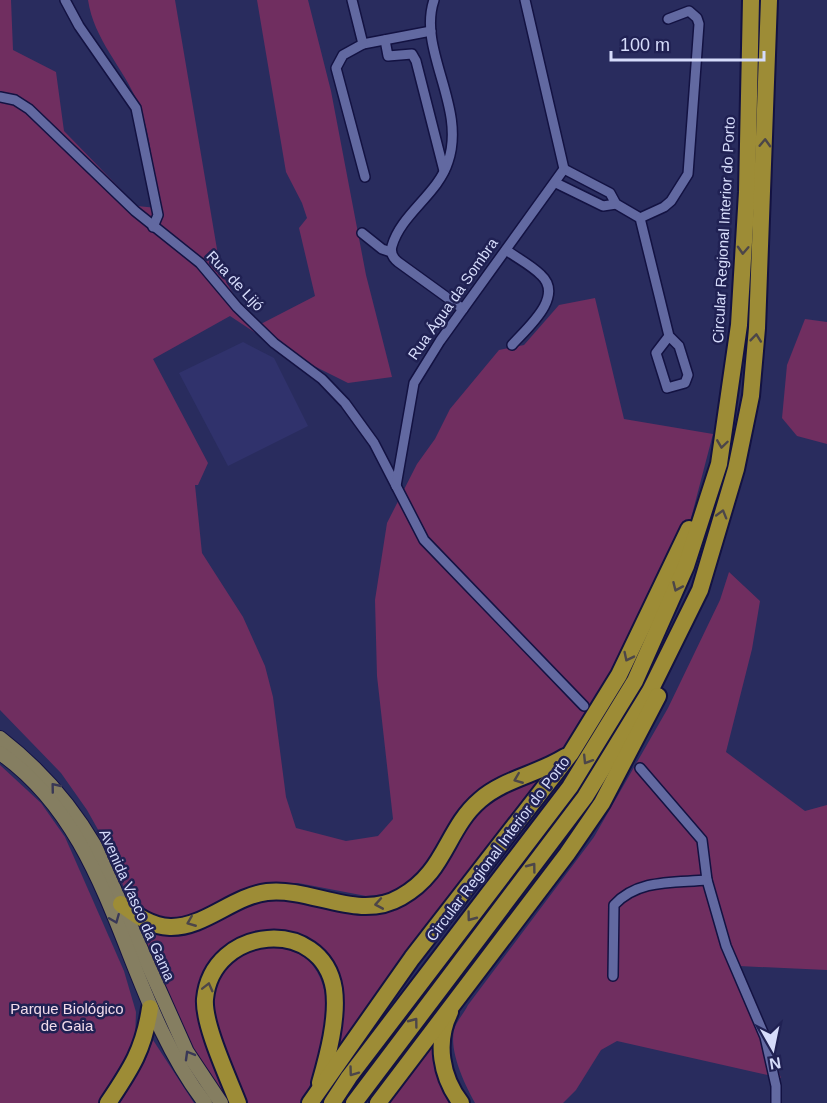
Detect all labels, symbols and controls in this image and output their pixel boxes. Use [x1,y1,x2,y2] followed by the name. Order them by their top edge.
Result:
[611,24,764,62] scale bar
[620,35,670,55] text: 100 m
[709,116,738,344] street label: Circular Regional Interior do Porto
[758,139,771,148] one-way arrow
[404,234,501,363] street label: Rua Água da Sombra
[737,245,750,255] one-way arrow
[203,247,267,314] street label: Rua de Lijó
[750,333,762,342] one-way arrow
[716,439,728,448] one-way arrow
[715,509,727,520] one-way arrow
[672,581,684,592] one-way arrow
[623,650,635,661] one-way arrow
[423,753,573,944] street label: Circular Regional Interior do Porto
[582,754,594,764] one-way arrow
[514,772,525,784] one-way arrow
[51,783,62,794] one-way arrow
[96,826,179,984] street label: Avenida Vasco da Gama
[524,863,535,874] one-way arrow
[374,897,384,910] one-way arrow
[467,910,478,921] one-way arrow
[108,913,120,924] one-way arrow
[187,915,198,927] one-way arrow
[201,982,214,992] one-way arrow
[10,1000,124,1034] park label: Parque Biológico de Gaia
[406,1018,417,1029] one-way arrow
[743,1019,803,1079] north arrow
[184,1051,196,1061] one-way arrow
[768,1054,782,1073] text: N
[349,1065,360,1076] one-way arrow

